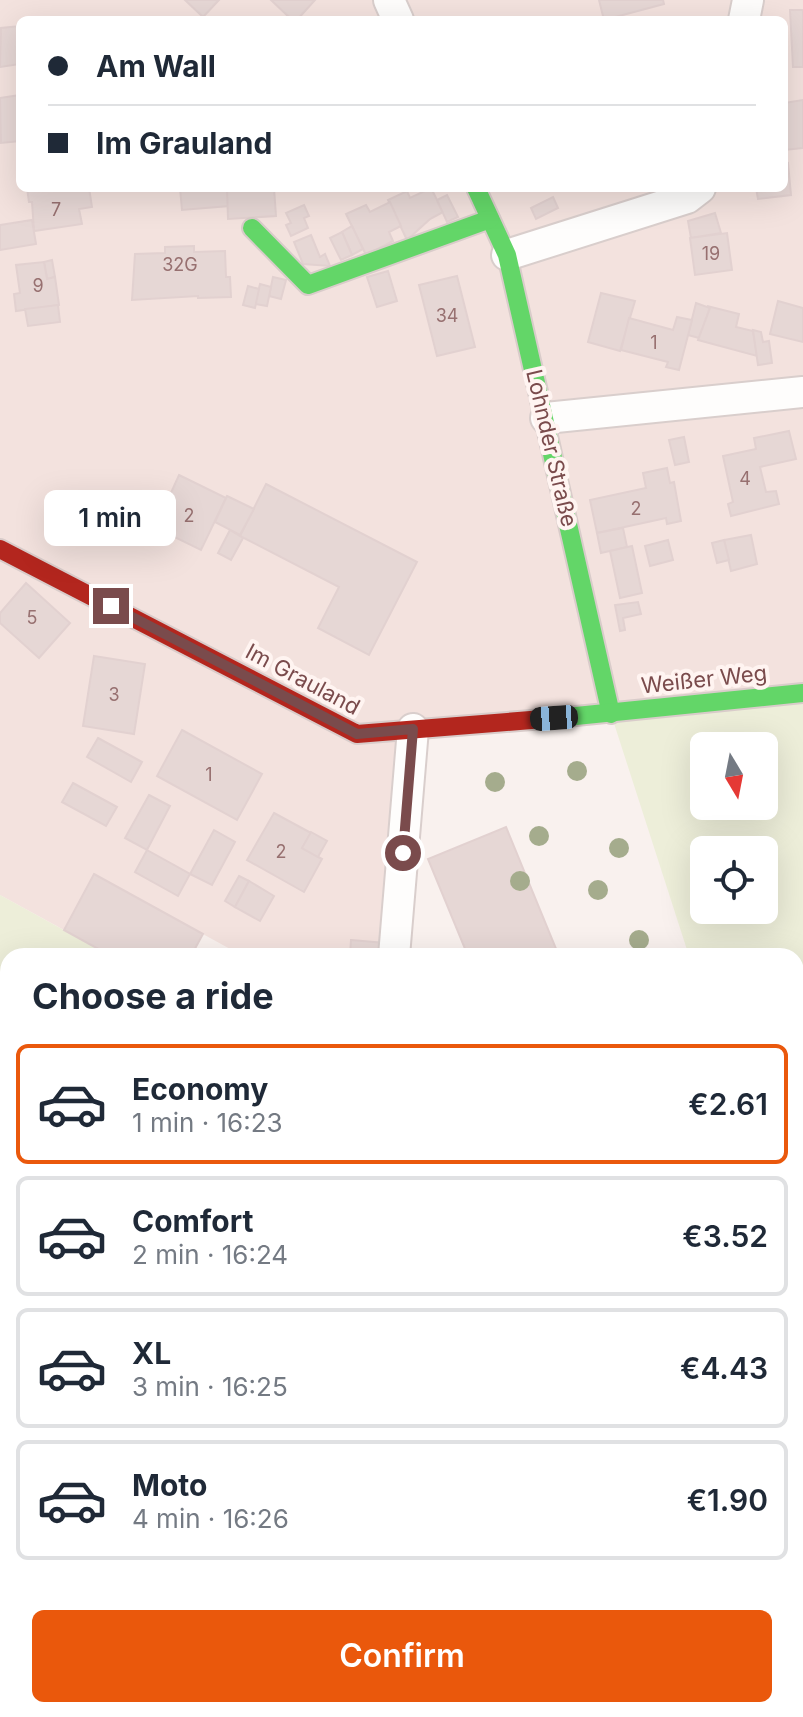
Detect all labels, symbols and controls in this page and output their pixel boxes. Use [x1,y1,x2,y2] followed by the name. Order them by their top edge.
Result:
[96,48,216,84] text: Am Wall
[96,125,272,161] text: Im Grauland
[51,199,61,220] house number: 7
[702,243,720,264] house number: 19
[162,254,198,275] house number: 32G
[32,275,44,296] house number: 9
[436,305,458,326] house number: 34
[650,332,658,353] house number: 1
[521,367,583,529] street label: Lohnder Straße
[739,468,751,489] house number: 4
[45,490,177,546] callout: 1 min
[631,498,641,519] house number: 2
[78,502,142,533] text: 1 min
[184,505,194,526] house number: 2
[93,588,129,624] route end
[27,607,37,628] house number: 5
[241,638,365,720] street label: Im Grauland
[640,659,768,699] street label: Weißer Weg
[108,684,120,705] house number: 3
[529,704,579,732] car
[690,732,778,820] north arrow
[690,732,778,924] map controls
[205,764,213,785] house number: 1
[385,835,421,871] route start
[690,836,778,924] button: locate
[276,841,286,862] house number: 2
[32,974,274,1018] text: Choose a ride
[36,1068,108,1140] icon: car
[132,1071,268,1107] text: Economy
[688,1086,768,1122] text: €2.61
[132,1107,283,1138] text: 1 min · 16:23
[36,1200,108,1272] icon: car
[132,1203,253,1239] text: Comfort
[682,1218,768,1254] text: €3.52
[132,1239,288,1270] text: 2 min · 16:24
[36,1332,108,1404] icon: car
[132,1335,171,1371] text: XL
[680,1350,768,1386] text: €4.43
[132,1371,288,1402] text: 3 min · 16:25
[36,1464,108,1536] icon: car
[132,1467,207,1503] text: Moto
[687,1482,768,1518] text: €1.90
[132,1503,289,1534] text: 4 min · 16:26
[32,1610,772,1702] button: Confirm

